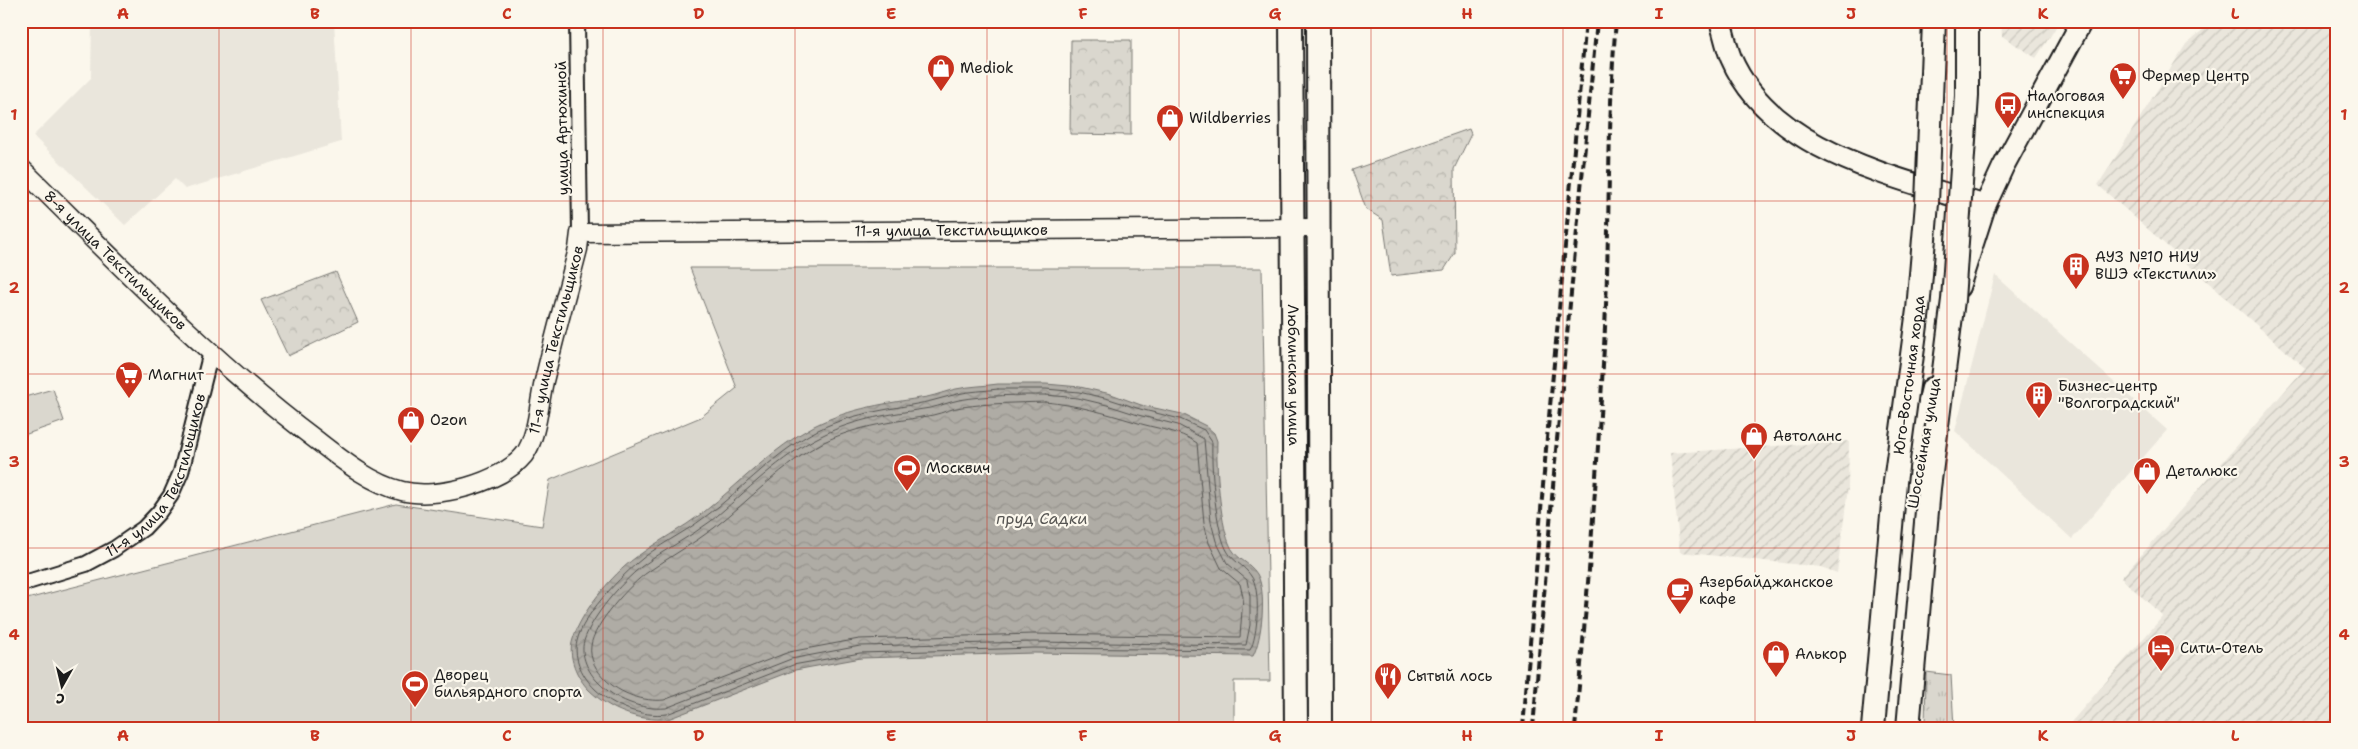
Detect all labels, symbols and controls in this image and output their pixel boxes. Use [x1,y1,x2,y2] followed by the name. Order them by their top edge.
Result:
[117,3,129,24] text: A
[310,3,320,24] text: B
[502,3,512,24] text: C
[693,3,705,24] text: D
[886,3,896,24] text: E
[1078,3,1088,24] text: F
[1269,3,1282,24] text: G
[1461,3,1473,24] text: H
[1655,3,1664,24] text: I
[1846,3,1856,24] text: J
[2038,3,2049,24] text: K
[2231,3,2240,24] text: L
[926,53,956,92] shop icon: Mediok
[960,58,1014,78] place label: Mediok
[551,60,573,195] street label: улица Артюхиной
[2108,61,2138,100] supermarket icon: Фермер Центр
[2142,66,2249,86] place label: Фермер Центр
[2027,86,2105,123] place label: Налоговая инспекция
[1993,90,2023,129] bus stop icon: Налоговая инспекция
[1155,103,1185,142] shop icon: Wildberries
[10,104,18,125] text: 1
[2340,104,2348,125] text: 1
[1189,108,1271,128] place label: Wildberries
[40,186,191,335] street label: 8-я улица Текстильщиков
[854,220,1048,241] street label: 11-я улица Текстильщиков
[524,244,588,437] street label: 11-я улица Текстильщиков
[2095,247,2217,284] place label: АУЗ №10 НИУ ВШЭ «Текстили»
[2061,251,2091,290] building icon: АУЗ №10 НИУ ВШЭ «Текстили»
[8,277,20,298] text: 2
[2338,277,2350,298] text: 2
[1889,294,1929,456] street label: Юго-Восточная хорда
[1283,304,1304,446] street label: Люблинская улица
[114,360,144,399] supermarket icon: Магнит
[148,365,204,385] place label: Магнит
[1903,375,1945,510] street label: Шоссейная улица
[2058,376,2180,413] place label: Бизнес-центр "Волгоградский"
[2024,380,2054,419] building icon: Бизнес-центр "Волгоградский"
[102,391,210,562] street label: 11-я улица Текстильщиков
[396,405,426,444] shop icon: Ozon
[430,410,467,430] place label: Ozon
[1739,421,1769,460] shop icon: Автоланс
[1773,426,1842,446] place label: Автоланс
[8,451,20,472] text: 3
[2338,451,2350,472] text: 3
[892,453,922,492] sports icon: Москвич
[2132,456,2162,495] shop icon: Деталюкс
[926,458,990,478] place label: Москвич
[2166,461,2238,481] place label: Деталюкс
[996,508,1088,529] water label: пруд Садки
[1699,572,1834,609] place label: Азербайджанское кафе
[1665,576,1695,615] cafe icon: Азербайджанское кафе
[8,624,20,645] text: 4
[2338,624,2350,645] text: 4
[2146,633,2176,672] hotel icon: Сити-Отель
[2180,638,2264,658] place label: Сити-Отель
[1761,639,1791,678] shop icon: Алькор
[1795,644,1847,664] place label: Алькор
[1373,661,1403,700] restaurant icon: Сытый лось
[38,662,88,712] north arrow
[434,665,583,702] place label: Дворец бильярдного спорта
[1407,666,1493,686] place label: Сытый лось
[400,669,430,708] sports icon: Дворец бильярдного спорта
[55,689,66,708] text: С
[117,725,129,746] text: A
[310,725,320,746] text: B
[502,725,512,746] text: C
[693,725,705,746] text: D
[886,725,896,746] text: E
[1078,725,1088,746] text: F
[1269,725,1282,746] text: G
[1461,725,1473,746] text: H
[1655,725,1664,746] text: I
[1846,725,1856,746] text: J
[2038,725,2049,746] text: K
[2231,725,2240,746] text: L

